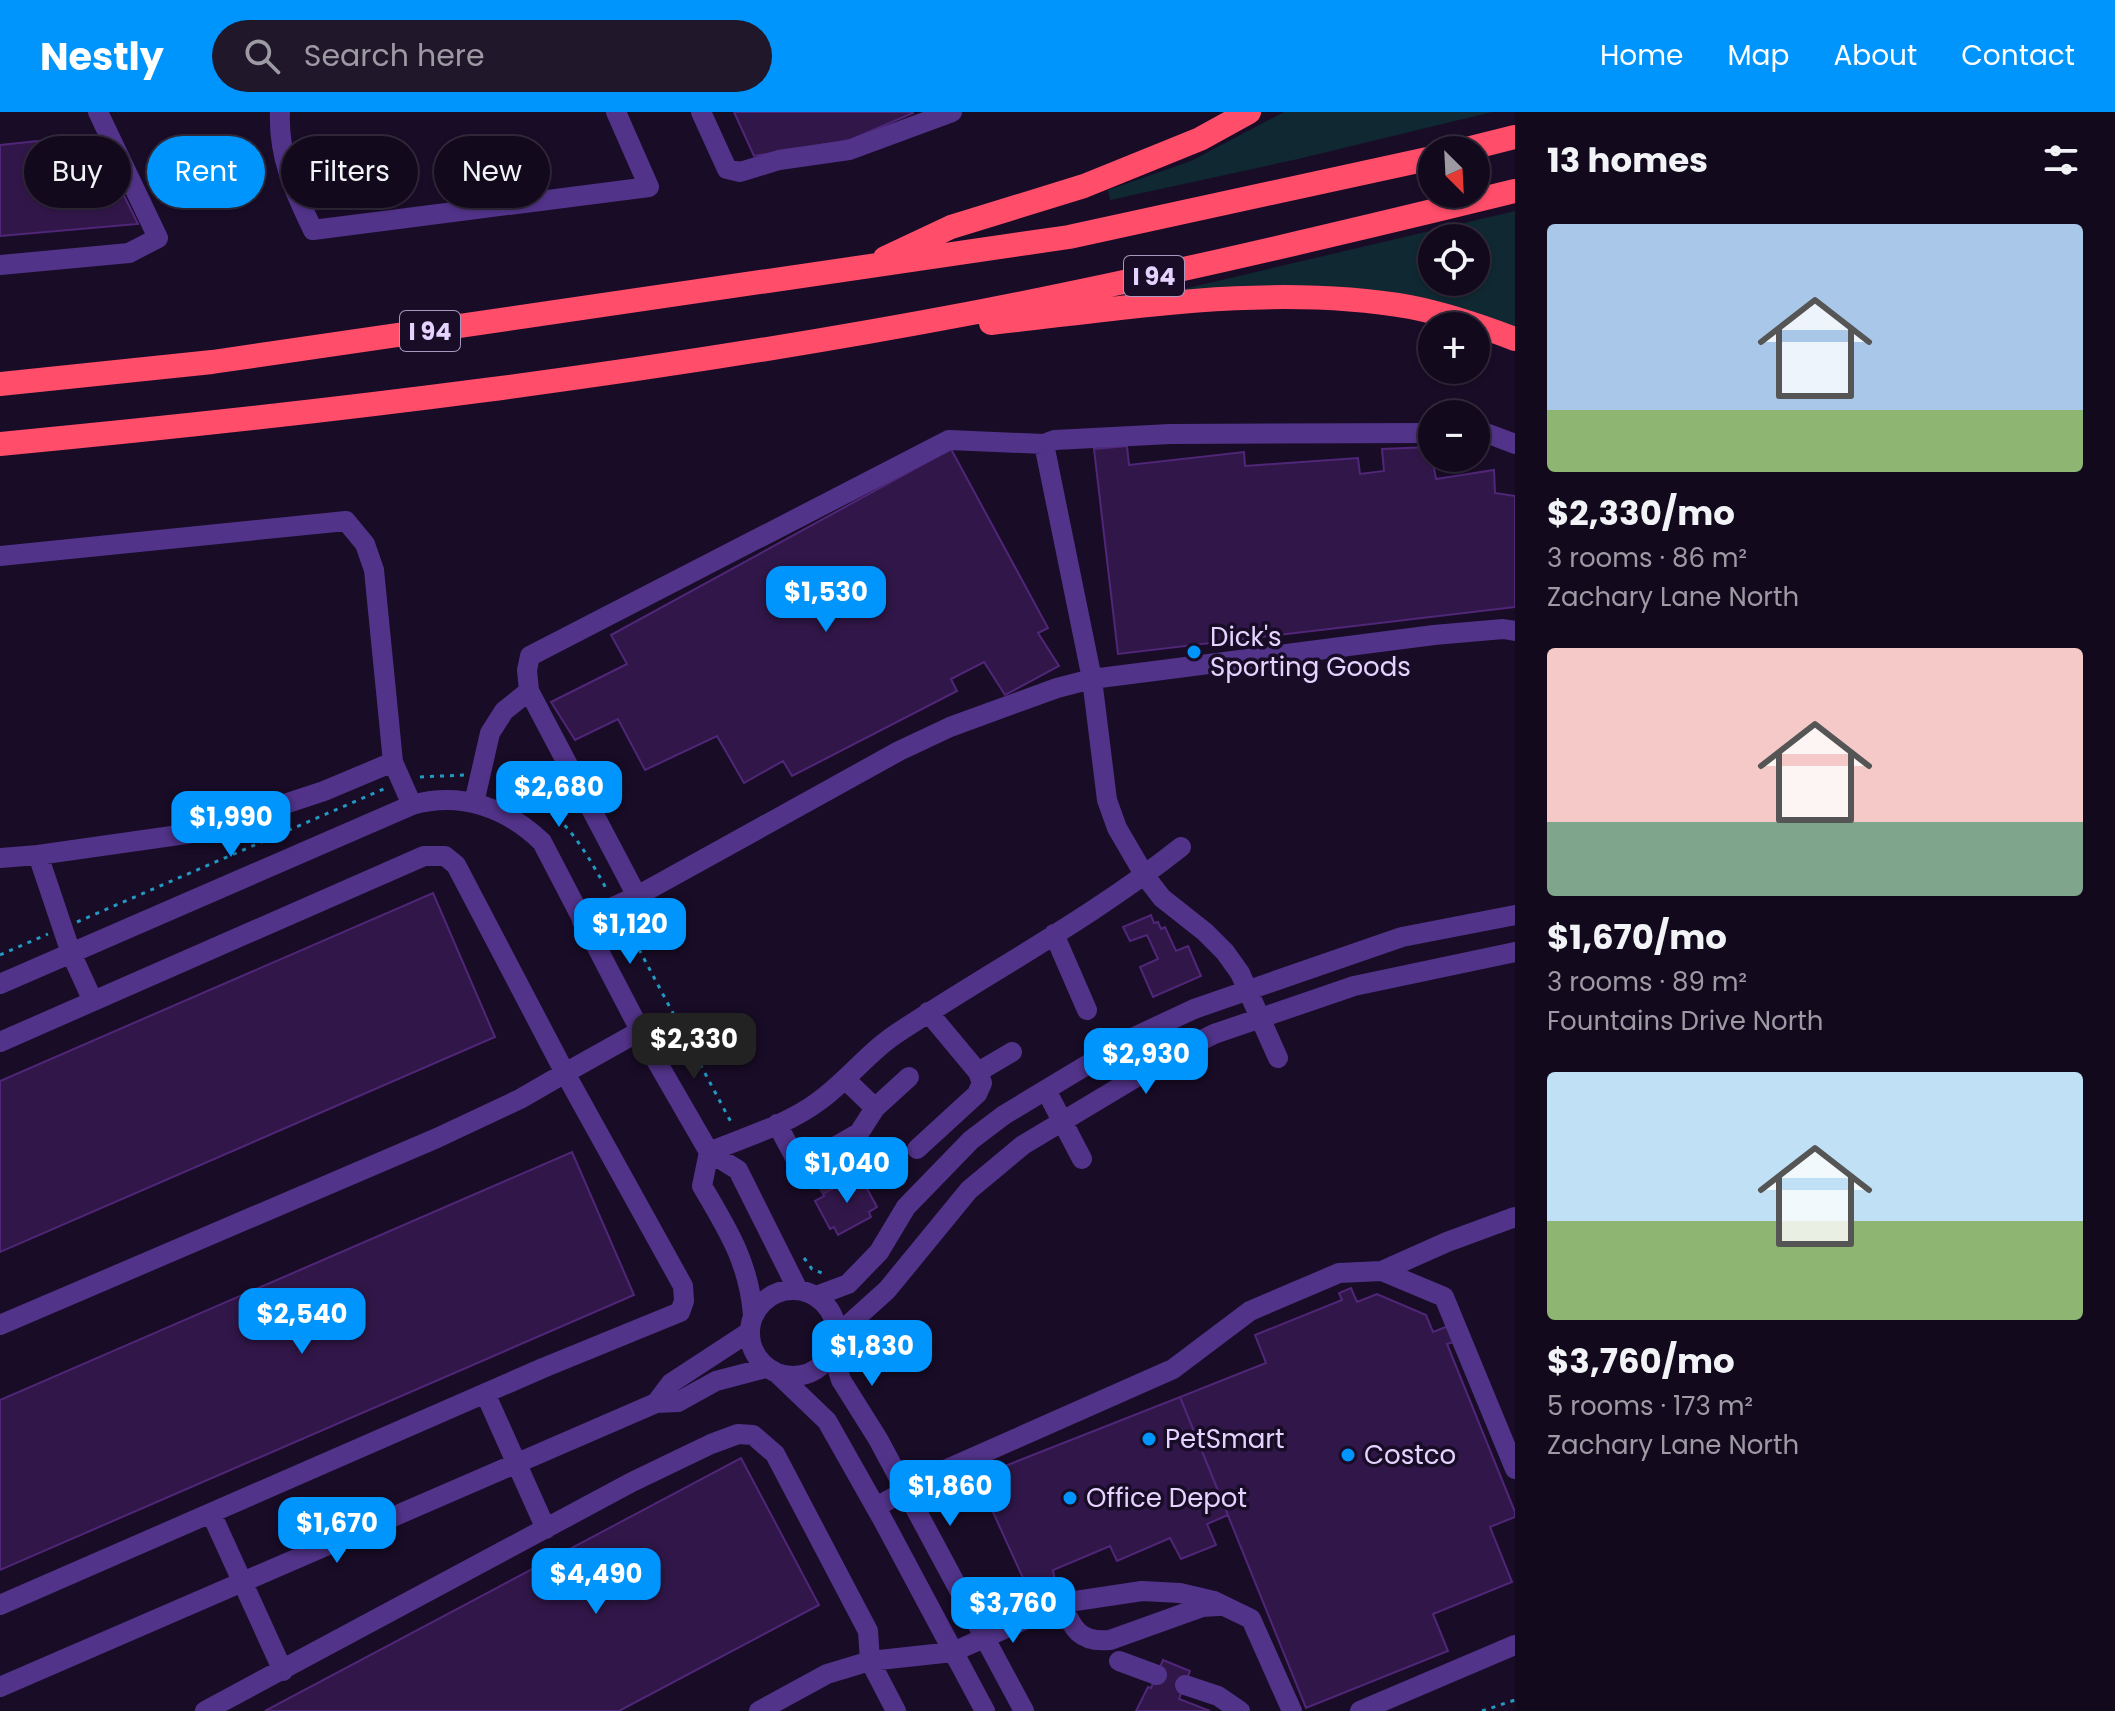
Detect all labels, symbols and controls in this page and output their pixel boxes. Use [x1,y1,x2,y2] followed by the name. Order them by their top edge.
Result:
[212,20,772,92] search box
[40,30,164,83] text: Nestly
[240,34,284,78] icon: search
[304,34,485,77] text: Search here
[1600,36,1683,75] text: Home
[1727,36,1789,75] text: Map
[1833,36,1917,75] text: About
[1961,36,2075,75] text: Contact
[24,136,131,208] chip: Buy
[147,136,265,208] chip: Rent
[281,136,418,208] chip: Filters
[434,136,550,208] chip: New
[1418,136,1490,208] north arrow
[1418,136,1490,472] map controls
[1547,136,1708,184] text: 13 homes
[2039,138,2083,182] icon: filters
[1418,224,1490,296] button: locate
[1124,256,1184,296] road number: I 94
[1743,276,1887,420] icon: home
[400,311,460,351] road number: I 94
[1418,312,1490,384] button: +
[1418,400,1490,472] button: −
[1547,489,1735,537] text: $2,330/mo
[1547,540,1747,576] text: 3 rooms · 86 m²
[761,566,891,634] pin: $1,530
[784,574,868,610] text: $1,530
[1547,579,1799,615] text: Zachary Lane North
[1210,619,1411,685] place label: Dick's Sporting Goods
[1185,643,1203,661] marker: Dick's Sporting Goods
[1743,700,1887,844] icon: home
[494,761,624,829] pin: $2,680
[514,769,604,805] text: $2,680
[166,791,296,859] pin: $1,990
[189,799,273,835] text: $1,990
[565,898,695,966] pin: $1,120
[592,906,668,942] text: $1,120
[1547,913,1727,961] text: $1,670/mo
[1547,964,1747,1000] text: 3 rooms · 89 m²
[1547,1003,1823,1039] text: Fountains Drive North
[629,1013,759,1081] pin: $2,330
[650,1021,738,1057] text: $2,330
[1081,1028,1211,1096] pin: $2,930
[1102,1036,1190,1072] text: $2,930
[1743,1124,1887,1268] icon: home
[782,1137,912,1205] pin: $1,040
[804,1145,890,1181] text: $1,040
[237,1288,367,1356] pin: $2,540
[257,1296,347,1332] text: $2,540
[807,1320,937,1388] pin: $1,830
[830,1328,914,1364] text: $1,830
[1547,1337,1735,1385] text: $3,760/mo
[1547,1388,1753,1424] text: 5 rooms · 173 m²
[1165,1421,1284,1457] place label: PetSmart
[1547,1427,1799,1463] text: Zachary Lane North
[1140,1430,1158,1448] marker: PetSmart
[1364,1437,1456,1473] place label: Costco
[1339,1446,1357,1464] marker: Costco
[885,1460,1015,1528] pin: $1,860
[908,1468,992,1504] text: $1,860
[1086,1480,1247,1516] place label: Office Depot
[1061,1489,1079,1507] marker: Office Depot
[272,1497,402,1565] pin: $1,670
[296,1505,378,1541] text: $1,670
[531,1548,661,1616] pin: $4,490
[550,1556,642,1592] text: $4,490
[948,1577,1078,1645] pin: $3,760
[969,1585,1057,1621] text: $3,760

